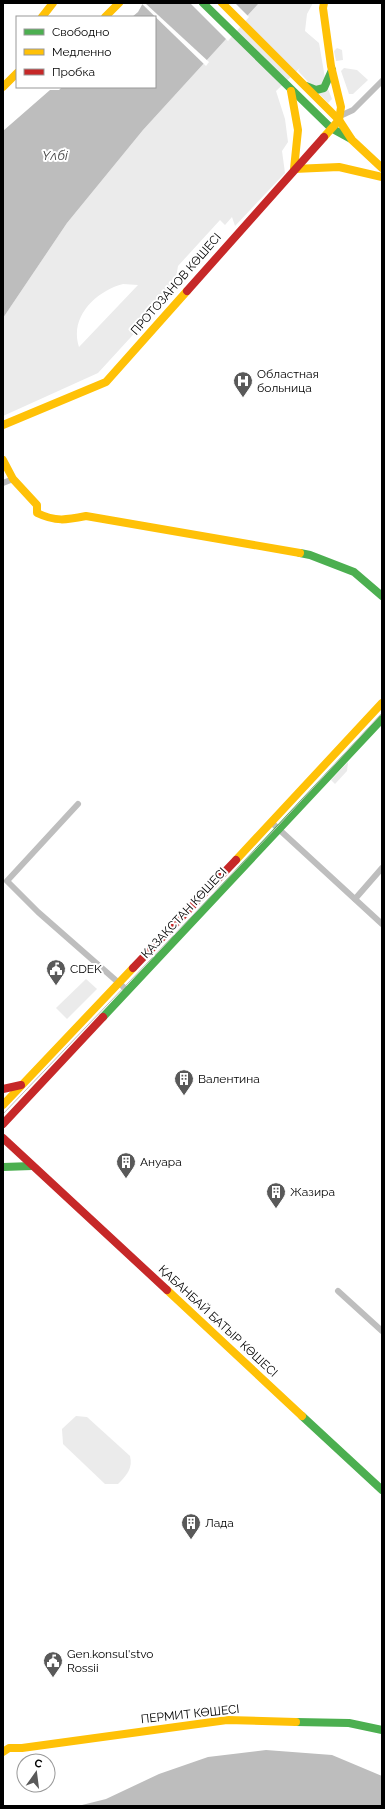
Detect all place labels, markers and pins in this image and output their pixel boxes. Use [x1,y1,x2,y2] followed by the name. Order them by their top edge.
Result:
[257,367,319,395] place label: Областная больница
[232,370,254,398] hospital icon: Областная больница
[45,958,67,986] public building icon: CDEK
[70,962,102,976] place label: CDEK
[173,1068,195,1096] building icon: Валентина
[198,1072,260,1086] place label: Валентина
[115,1151,137,1179] building icon: Ануара
[140,1155,182,1169] place label: Ануара
[265,1181,287,1209] building icon: Жазира
[290,1185,335,1199] place label: Жазира
[180,1512,202,1540] building icon: Лада
[205,1516,234,1530] place label: Лада
[67,1647,153,1675] place label: Gen.konsul'stvo Rossii
[42,1650,64,1678] public building icon: Gen.konsul'stvo Rossii

